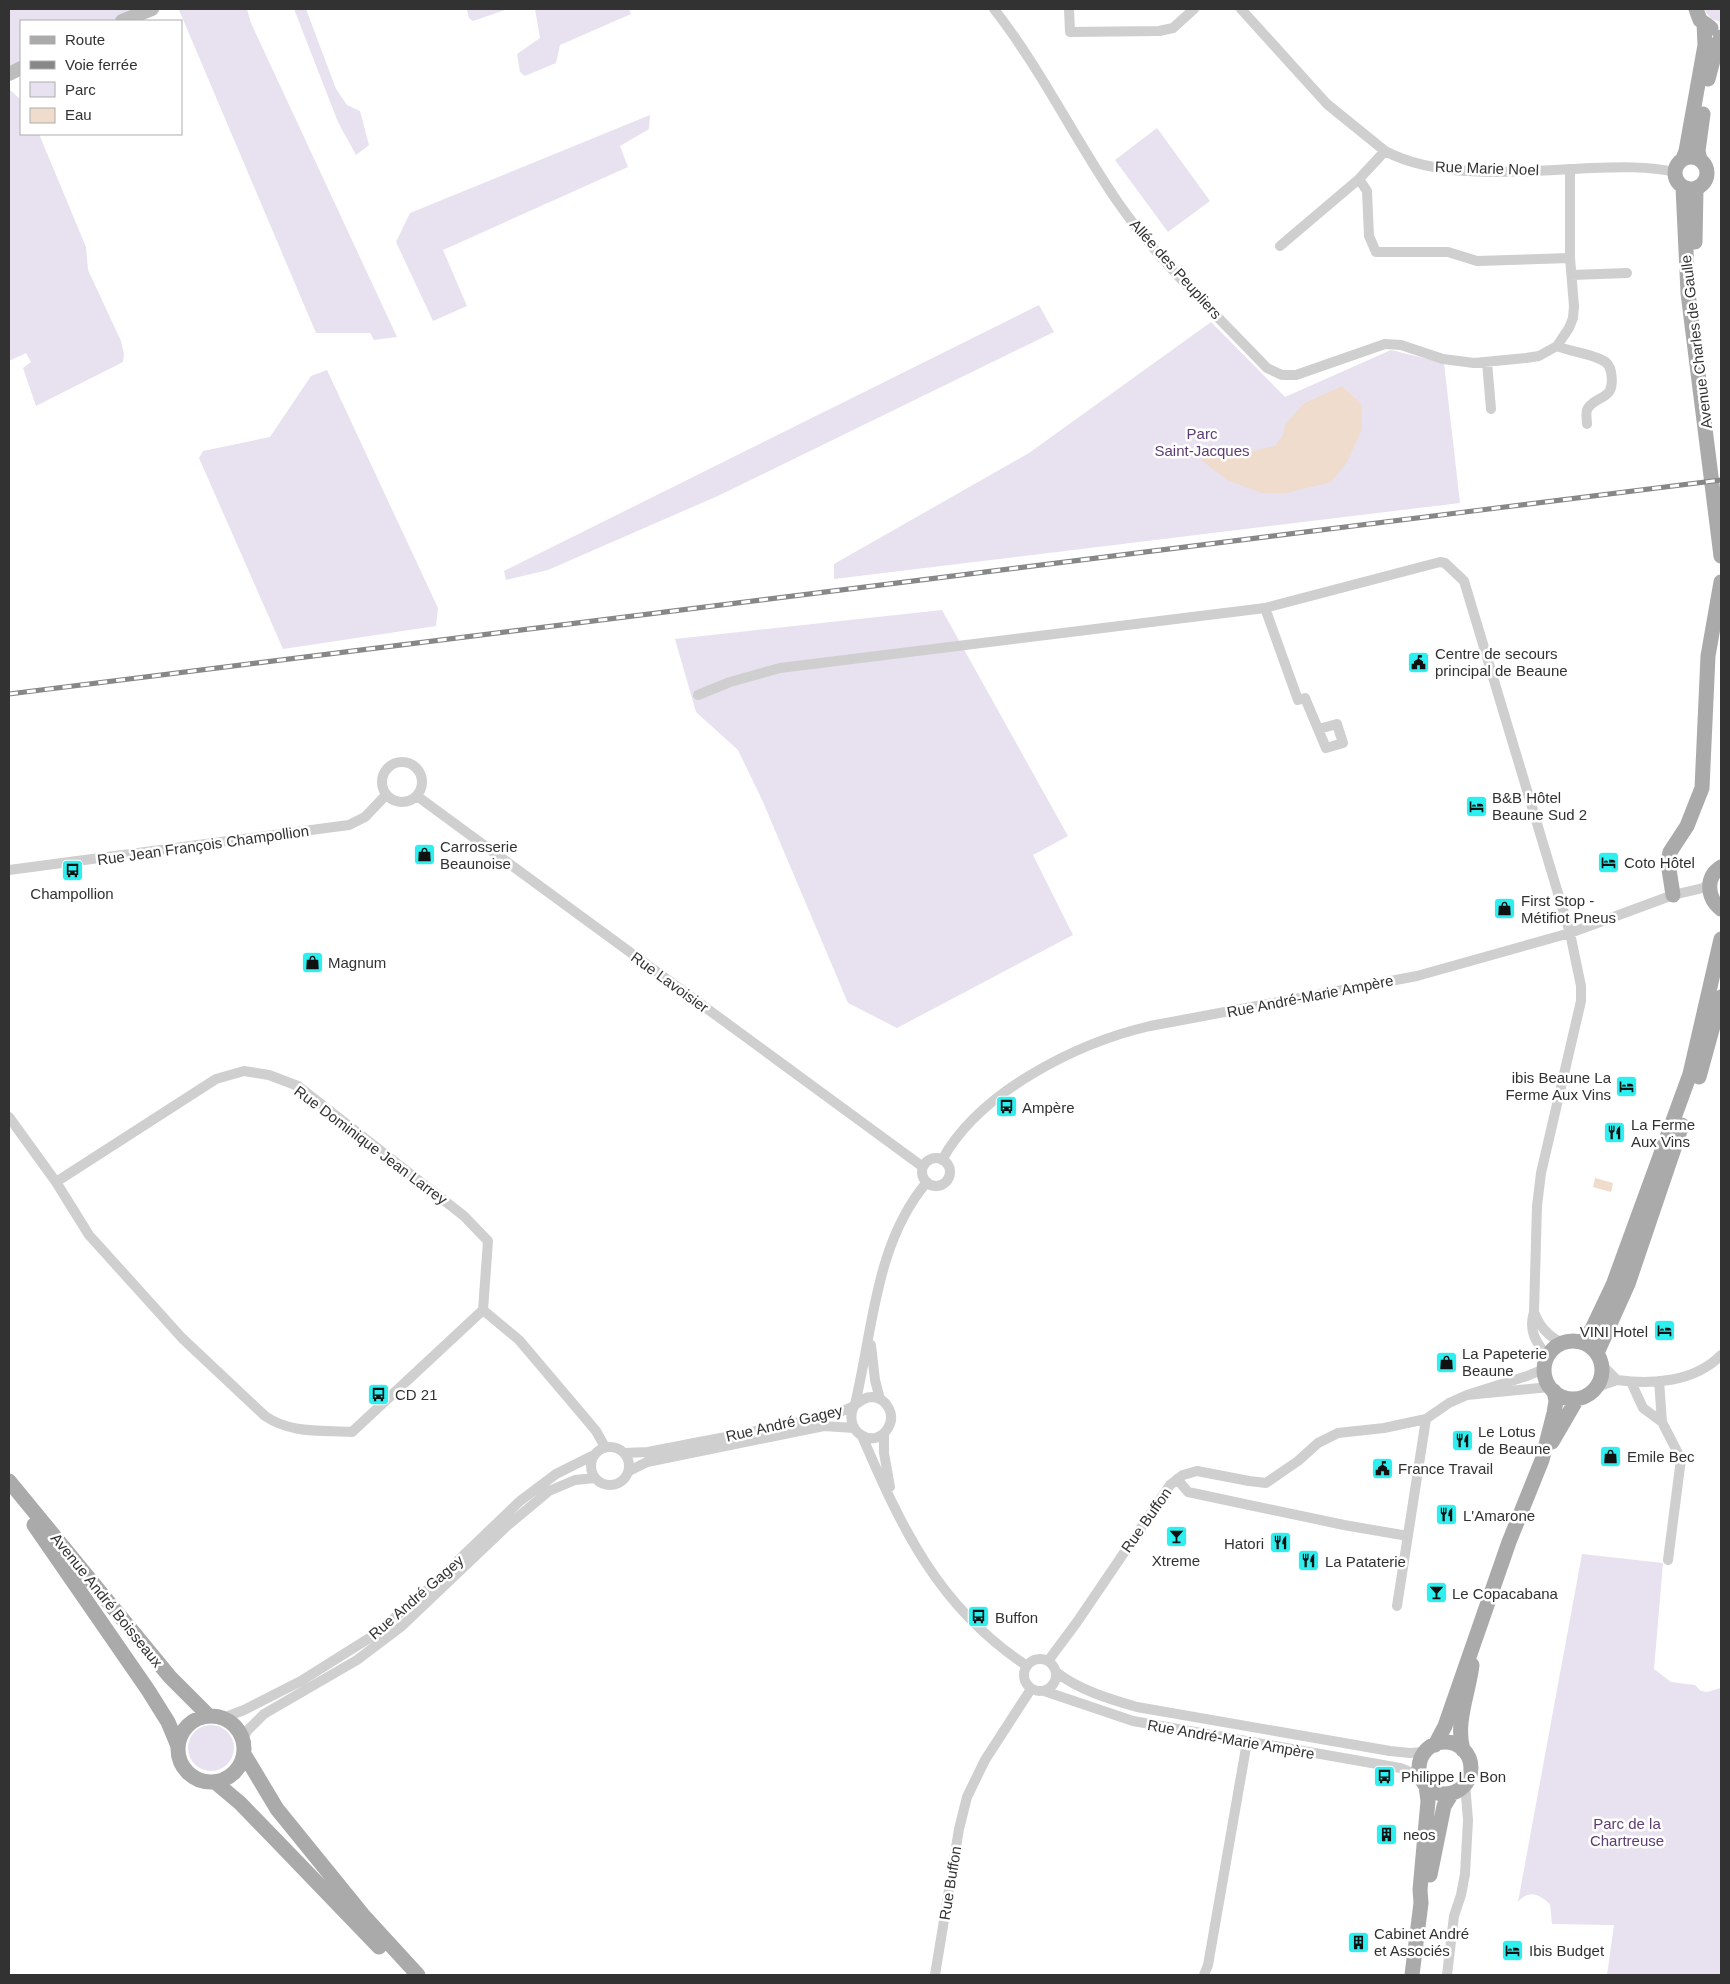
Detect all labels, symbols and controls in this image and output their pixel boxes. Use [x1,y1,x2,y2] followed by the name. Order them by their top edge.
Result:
[20,20,182,135] legend
[65,31,105,48] text: Route
[65,56,138,73] text: Voie ferrée
[65,81,96,98] text: Parc
[65,106,92,123] text: Eau
[1435,158,1539,178] street label: Rue Marie Noel
[1127,216,1225,322] street label: Allée des Peupliers
[1677,254,1715,430] street label: Avenue Charles de Gaulle
[1154,425,1250,459] park label: Parc Saint-Jacques
[1435,645,1568,679] place label: Centre de secours principal de Beaune
[1407,650,1431,674] public building icon: Centre de secours principal de Beaune
[1492,789,1587,823] place label: B&B Hôtel Beaune Sud 2
[1464,794,1488,818] hotel icon: B&B Hôtel Beaune Sud 2
[96,822,310,868] street label: Rue Jean François Champollion
[440,838,518,872] place label: Carrosserie Beaunoise
[412,843,436,867] shop icon: Carrosserie Beaunoise
[1596,850,1620,874] hotel icon: Coto Hôtel
[1624,854,1695,871] place label: Coto Hôtel
[60,858,84,882] bus stop icon: Champollion
[30,885,114,902] place label: Champollion
[1521,892,1616,926] place label: First Stop - Métifiot Pneus
[1493,897,1517,921] shop icon: First Stop - Métifiot Pneus
[628,948,712,1016] street label: Rue Lavoisier
[300,950,324,974] shop icon: Magnum
[328,954,386,971] place label: Magnum
[1225,972,1395,1020] street label: Rue André-Marie Ampère
[1505,1069,1612,1103] place label: ibis Beaune La Ferme Aux Vins
[1615,1074,1639,1098] hotel icon: ibis Beaune La Ferme Aux Vins
[291,1082,451,1208] street label: Rue Dominique Jean Larrey
[994,1095,1018,1119] bus stop icon: Ampère
[1022,1099,1075,1116] place label: Ampère
[1631,1116,1695,1150] place label: La Ferme Aux Vins
[1603,1121,1627,1145] restaurant icon: La Ferme Aux Vins
[1652,1319,1676,1343] hotel icon: VINI Hotel
[1580,1323,1648,1340] place label: VINI Hotel
[1462,1345,1547,1379] place label: La Papeterie Beaune
[1434,1350,1458,1374] shop icon: La Papeterie Beaune
[367,1382,391,1406] bus stop icon: CD 21
[395,1386,438,1403] place label: CD 21
[724,1401,844,1445] street label: Rue André Gagey
[1478,1423,1551,1457] place label: Le Lotus de Beaune
[1450,1428,1474,1452] restaurant icon: Le Lotus de Beaune
[1599,1444,1623,1468] shop icon: Emile Bec
[1627,1448,1695,1465] place label: Emile Bec
[1370,1456,1394,1480] public building icon: France Travail
[1398,1460,1493,1477] place label: France Travail
[1118,1484,1174,1556] street label: Rue Buffon
[1435,1503,1459,1527] restaurant icon: L'Amarone
[1463,1507,1535,1524] place label: L'Amarone
[1164,1525,1188,1549] bar icon: Xtreme
[48,1530,167,1671] street label: Avenue André Boisseaux
[1268,1531,1292,1555] restaurant icon: Hatori
[1224,1535,1264,1552] place label: Hatori
[1297,1549,1321,1573] restaurant icon: La Pataterie
[365,1551,467,1643] street label: Rue André Gagey
[1152,1552,1200,1569] place label: Xtreme
[1325,1553,1406,1570] place label: La Pataterie
[1424,1581,1448,1605] bar icon: Le Copacabana
[1452,1585,1559,1602] place label: Le Copacabana
[967,1605,991,1629] bus stop icon: Buffon
[995,1609,1038,1626] place label: Buffon
[1146,1716,1316,1762] street label: Rue André-Marie Ampère
[1373,1764,1397,1788] bus stop icon: Philippe Le Bon
[1401,1768,1506,1785] place label: Philippe Le Bon
[1590,1815,1664,1849] park label: Parc de la Chartreuse
[1375,1822,1399,1846] building icon: neos
[1403,1826,1436,1843] place label: neos
[936,1845,964,1921] street label: Rue Buffon
[1374,1925,1469,1959] place label: Cabinet André et Associés
[1346,1930,1370,1954] building icon: Cabinet André et Associés
[1501,1938,1525,1962] hotel icon: Ibis Budget
[1529,1942,1605,1959] place label: Ibis Budget

